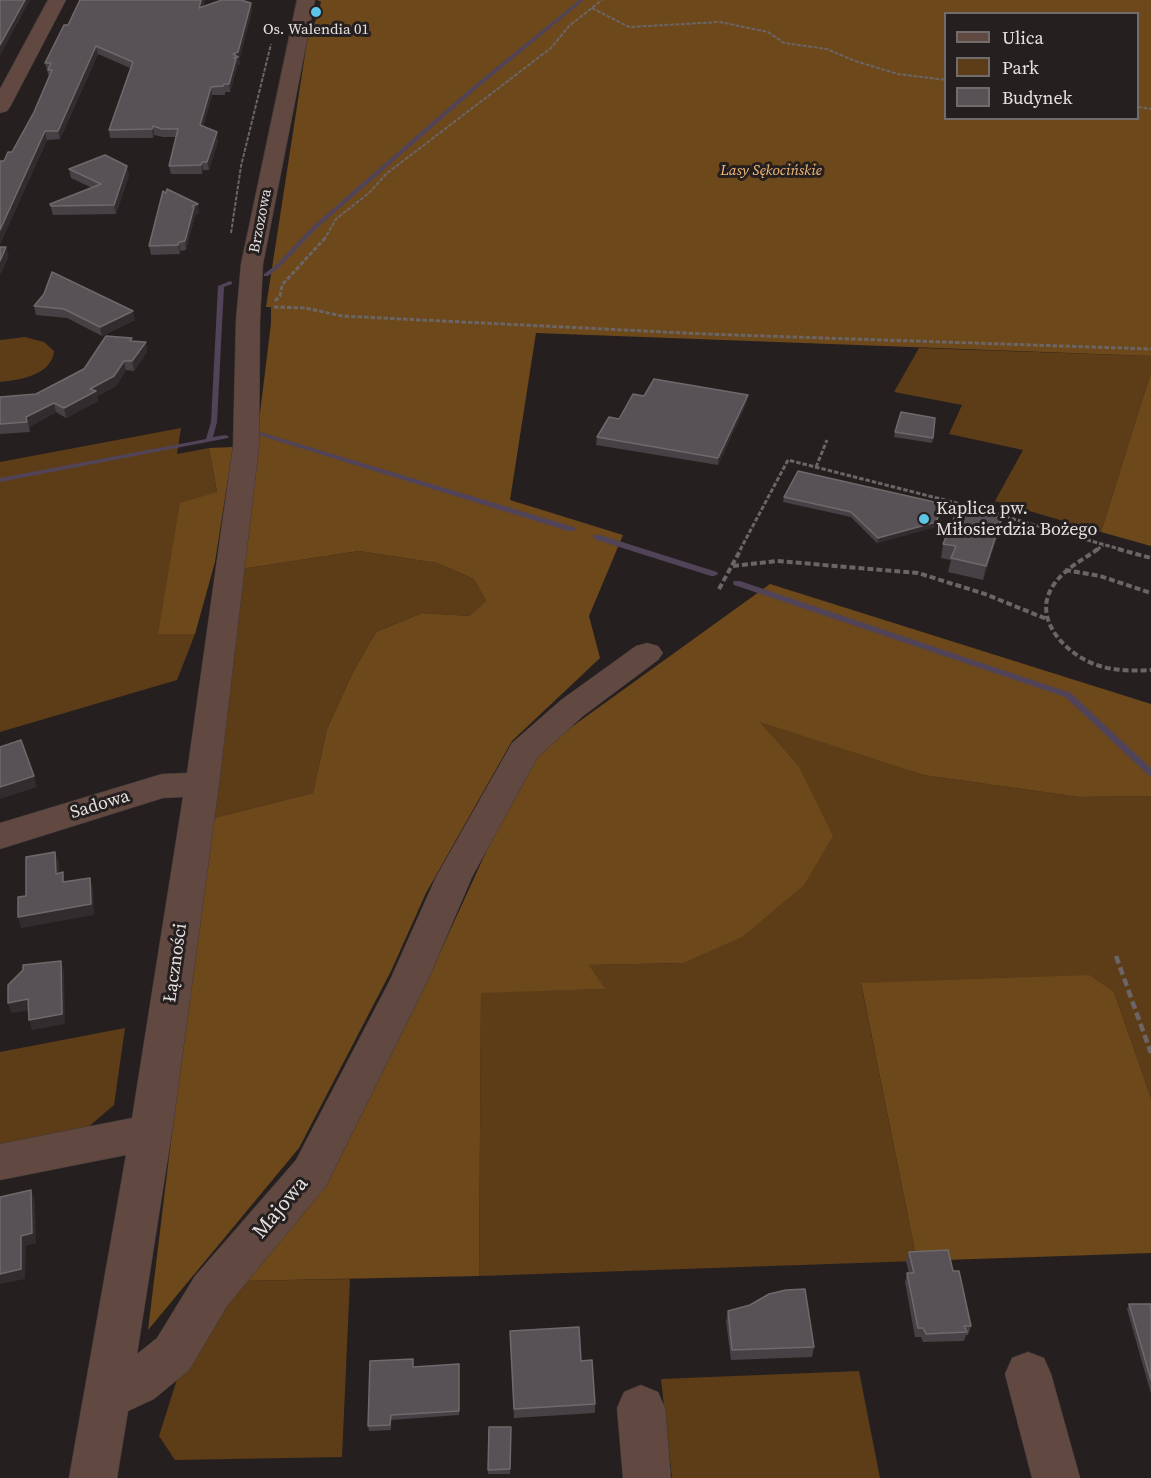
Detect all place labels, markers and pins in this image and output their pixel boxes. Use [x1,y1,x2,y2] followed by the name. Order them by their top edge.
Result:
[309,5,323,19] marker: Os. Walendia 01
[263,21,369,39] place label: Os. Walendia 01
[936,498,1097,540] place label: Kaplica pw. Miłosierdzia Bożego
[917,512,931,526] marker: Kaplica pw. Miłosierdzia Bożego

